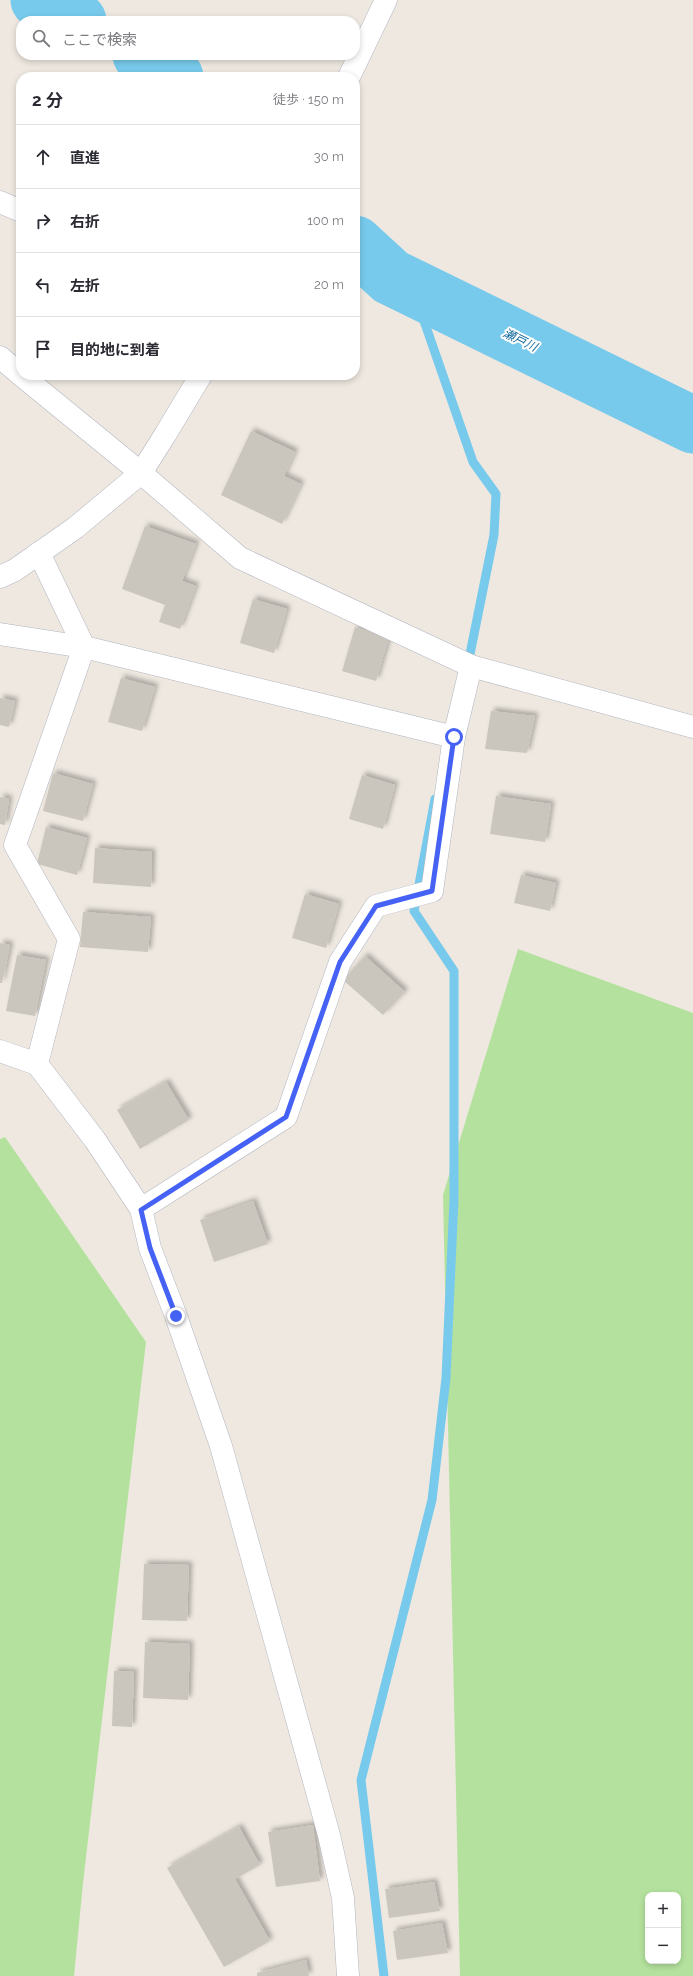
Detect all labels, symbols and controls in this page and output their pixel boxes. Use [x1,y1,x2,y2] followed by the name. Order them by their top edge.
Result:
[16,16,360,60] search box
[30,27,52,49] icon: search
[62,31,137,49] text: ここで検索
[32,90,63,110] text: 2 分
[273,92,344,107] text: 徒歩 · 150 m
[32,146,54,168] icon: ahead
[70,149,100,167] text: 直進
[314,149,344,164] text: 30 m
[32,210,54,232] icon: right
[70,213,100,231] text: 右折
[307,213,344,228] text: 100 m
[32,274,54,296] icon: left
[70,277,100,295] text: 左折
[314,277,344,292] text: 20 m
[501,326,541,355] water label: 瀬戸川
[32,338,54,360] icon: arrive
[70,341,160,359] text: 目的地に到着
[445,728,463,746] route start
[167,1307,185,1325] route end
[645,1892,681,1964] map controls
[645,1892,681,1928] button: +
[645,1928,681,1964] button: −

